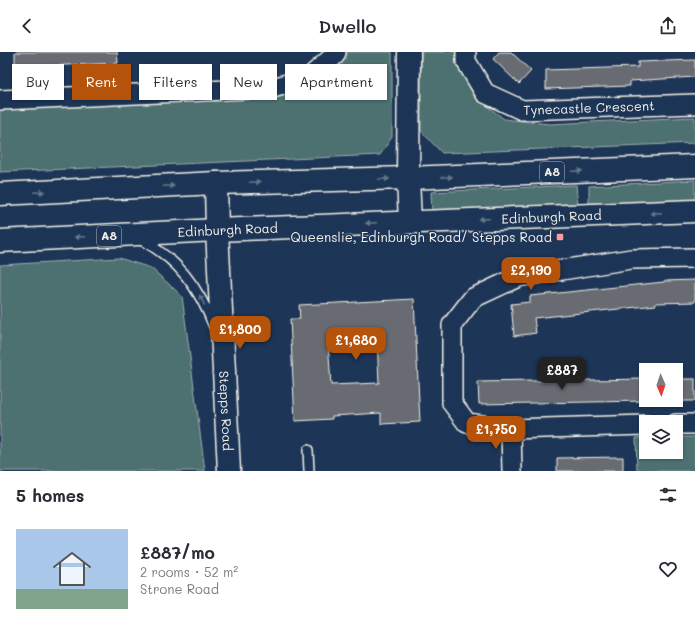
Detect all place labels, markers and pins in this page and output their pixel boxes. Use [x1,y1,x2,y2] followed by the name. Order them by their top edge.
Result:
[291,228,552,245] place label: Queenslie, Edinburgh Road/ Stepps Road
[555,232,565,242] marker: Queenslie, Edinburgh Road/ Stepps Road
[498,257,564,291] pin: £2,190
[207,316,273,350] pin: £1,800
[323,327,389,361] pin: £1,680
[538,357,586,391] pin: £887
[463,416,529,450] pin: £1,750

